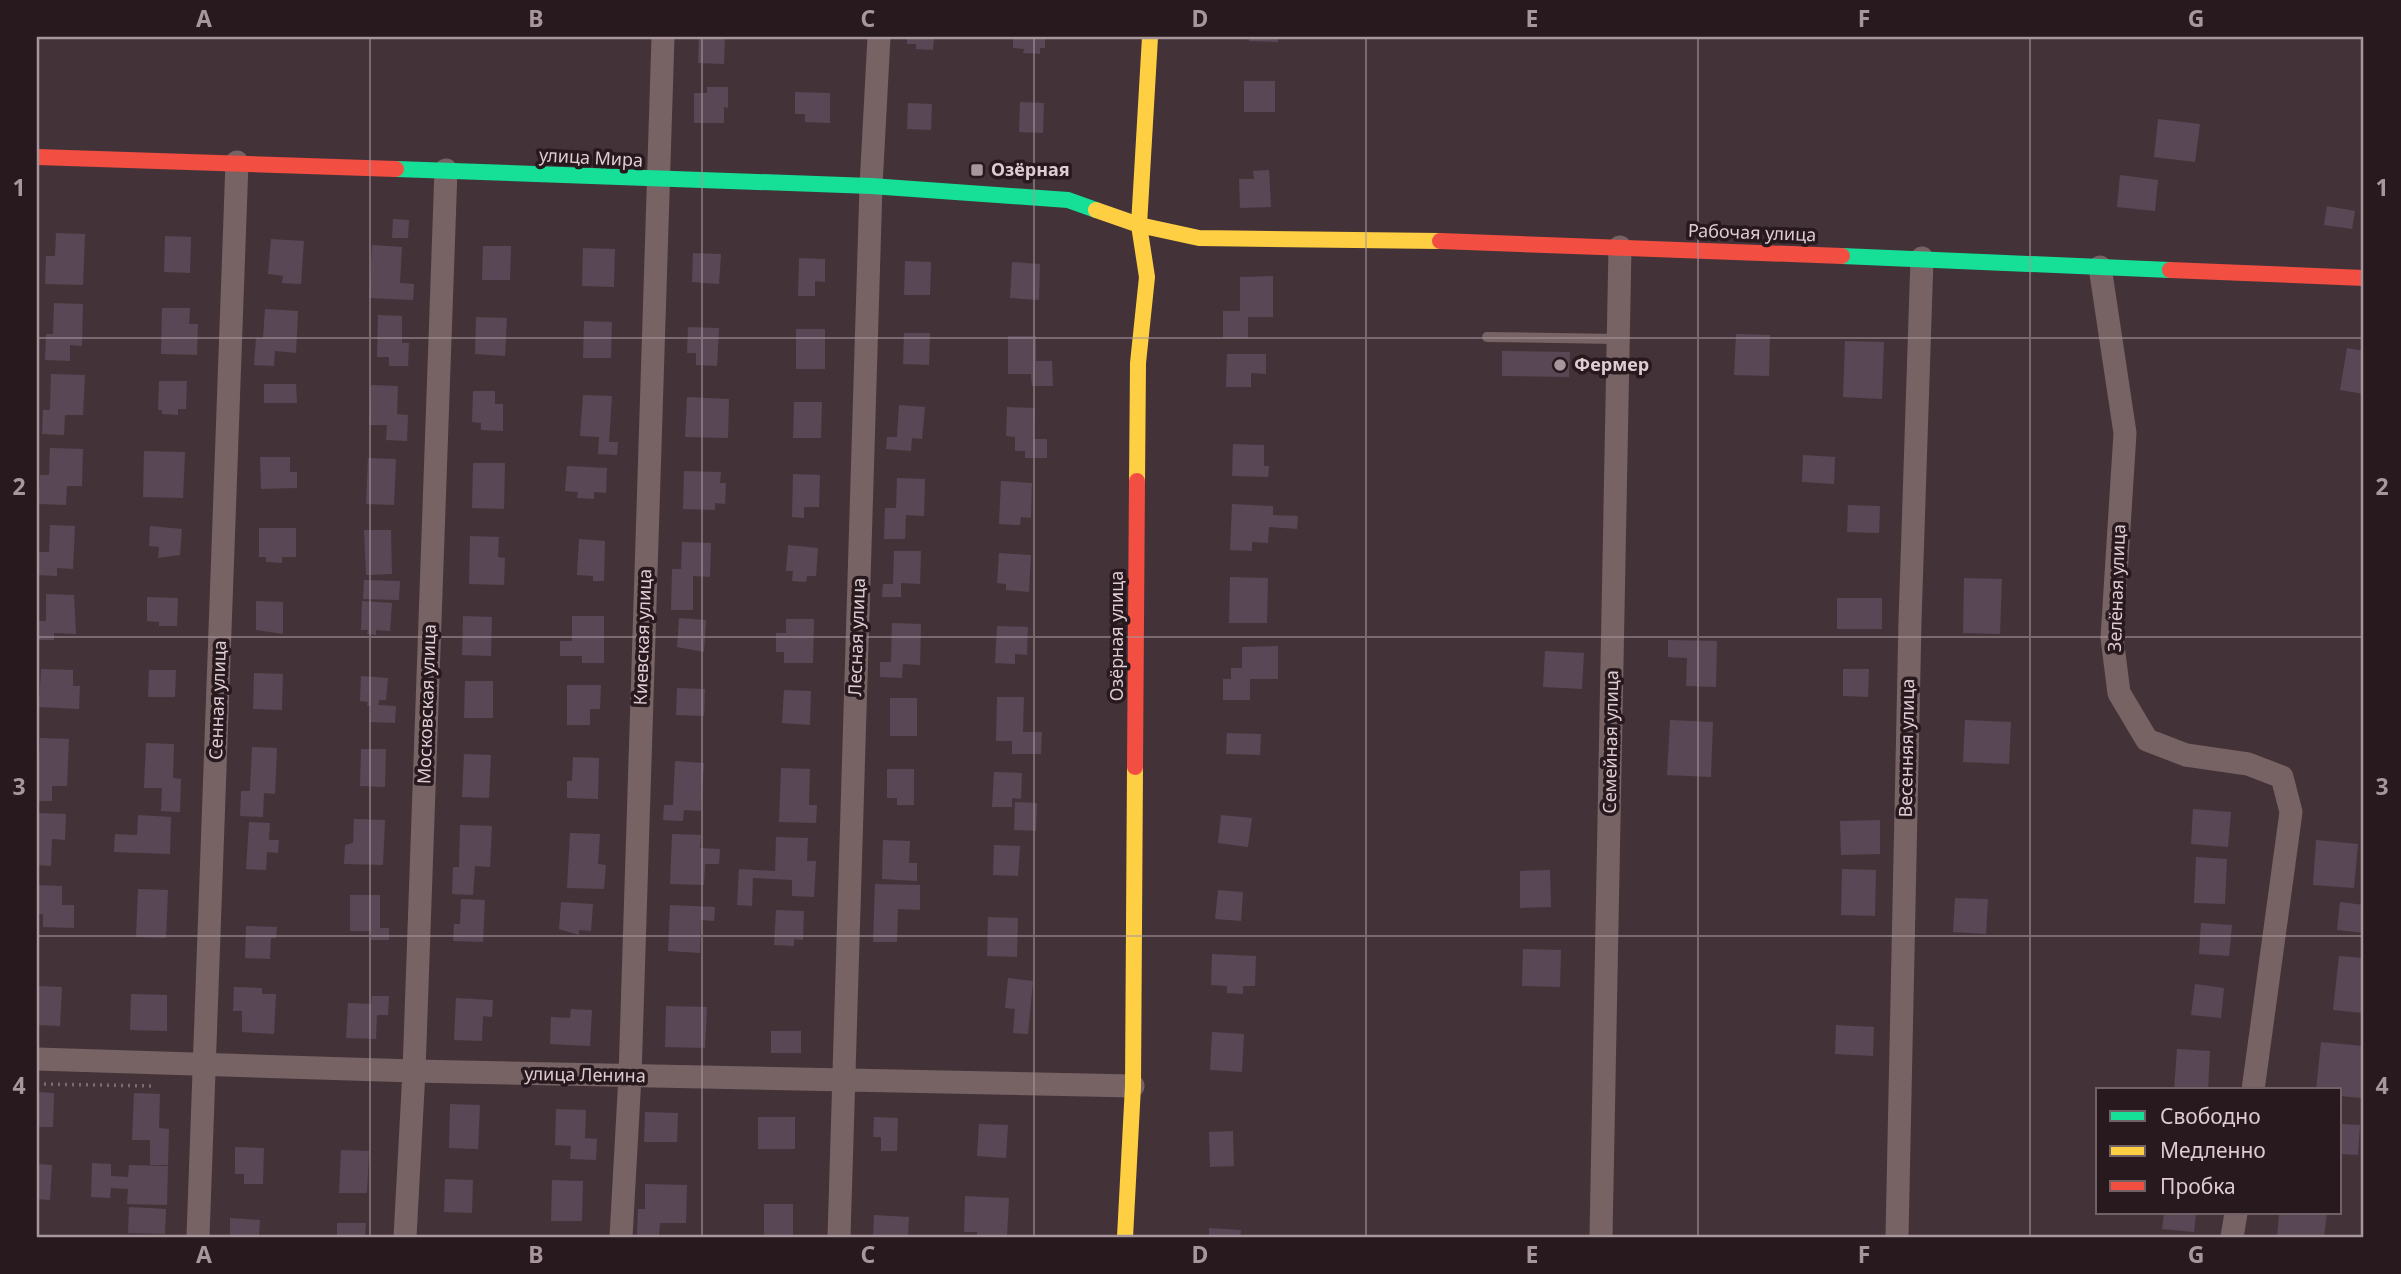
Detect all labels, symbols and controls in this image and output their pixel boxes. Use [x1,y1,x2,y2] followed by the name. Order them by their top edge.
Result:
[196,2,212,34] text: A
[528,2,544,34] text: B
[861,2,876,34] text: C
[1192,2,1208,34] text: D
[1526,2,1538,34] text: E
[1858,2,1870,34] text: F
[2188,2,2204,34] text: G
[538,142,644,172] street label: улица Мира
[991,157,1070,181] place label: Озёрная
[969,162,985,178] marker: Озёрная
[12,171,26,203] text: 1
[2375,171,2389,203] text: 1
[1687,218,1817,246] street label: Рабочая улица
[1574,352,1649,376] place label: Фермер
[1552,357,1568,373] marker: Фермер
[12,470,26,502] text: 2
[2375,470,2389,502] text: 2
[2102,524,2130,652] street label: Зелёная улица
[628,568,656,706] street label: Киевская улица
[1104,571,1128,701] street label: Озёрная улица
[842,577,870,697] street label: Лесная улица
[411,624,441,784] street label: Московская улица
[203,640,231,760] street label: Сенная улица
[1597,670,1623,814] street label: Семейная улица
[1893,678,1919,818] street label: Весенняя улица
[12,770,26,802] text: 3
[2375,770,2389,802] text: 3
[524,1061,646,1087] street label: улица Ленина
[12,1069,26,1101] text: 4
[2375,1069,2389,1101] text: 4
[2096,1088,2342,1214] legend
[2160,1102,2261,1130] text: Свободно
[2160,1136,2266,1164] text: Медленно
[2160,1172,2236,1200] text: Пробка
[196,1238,212,1270] text: A
[528,1238,544,1270] text: B
[861,1238,876,1270] text: C
[1192,1238,1208,1270] text: D
[1526,1238,1538,1270] text: E
[1858,1238,1870,1270] text: F
[2188,1238,2204,1270] text: G

